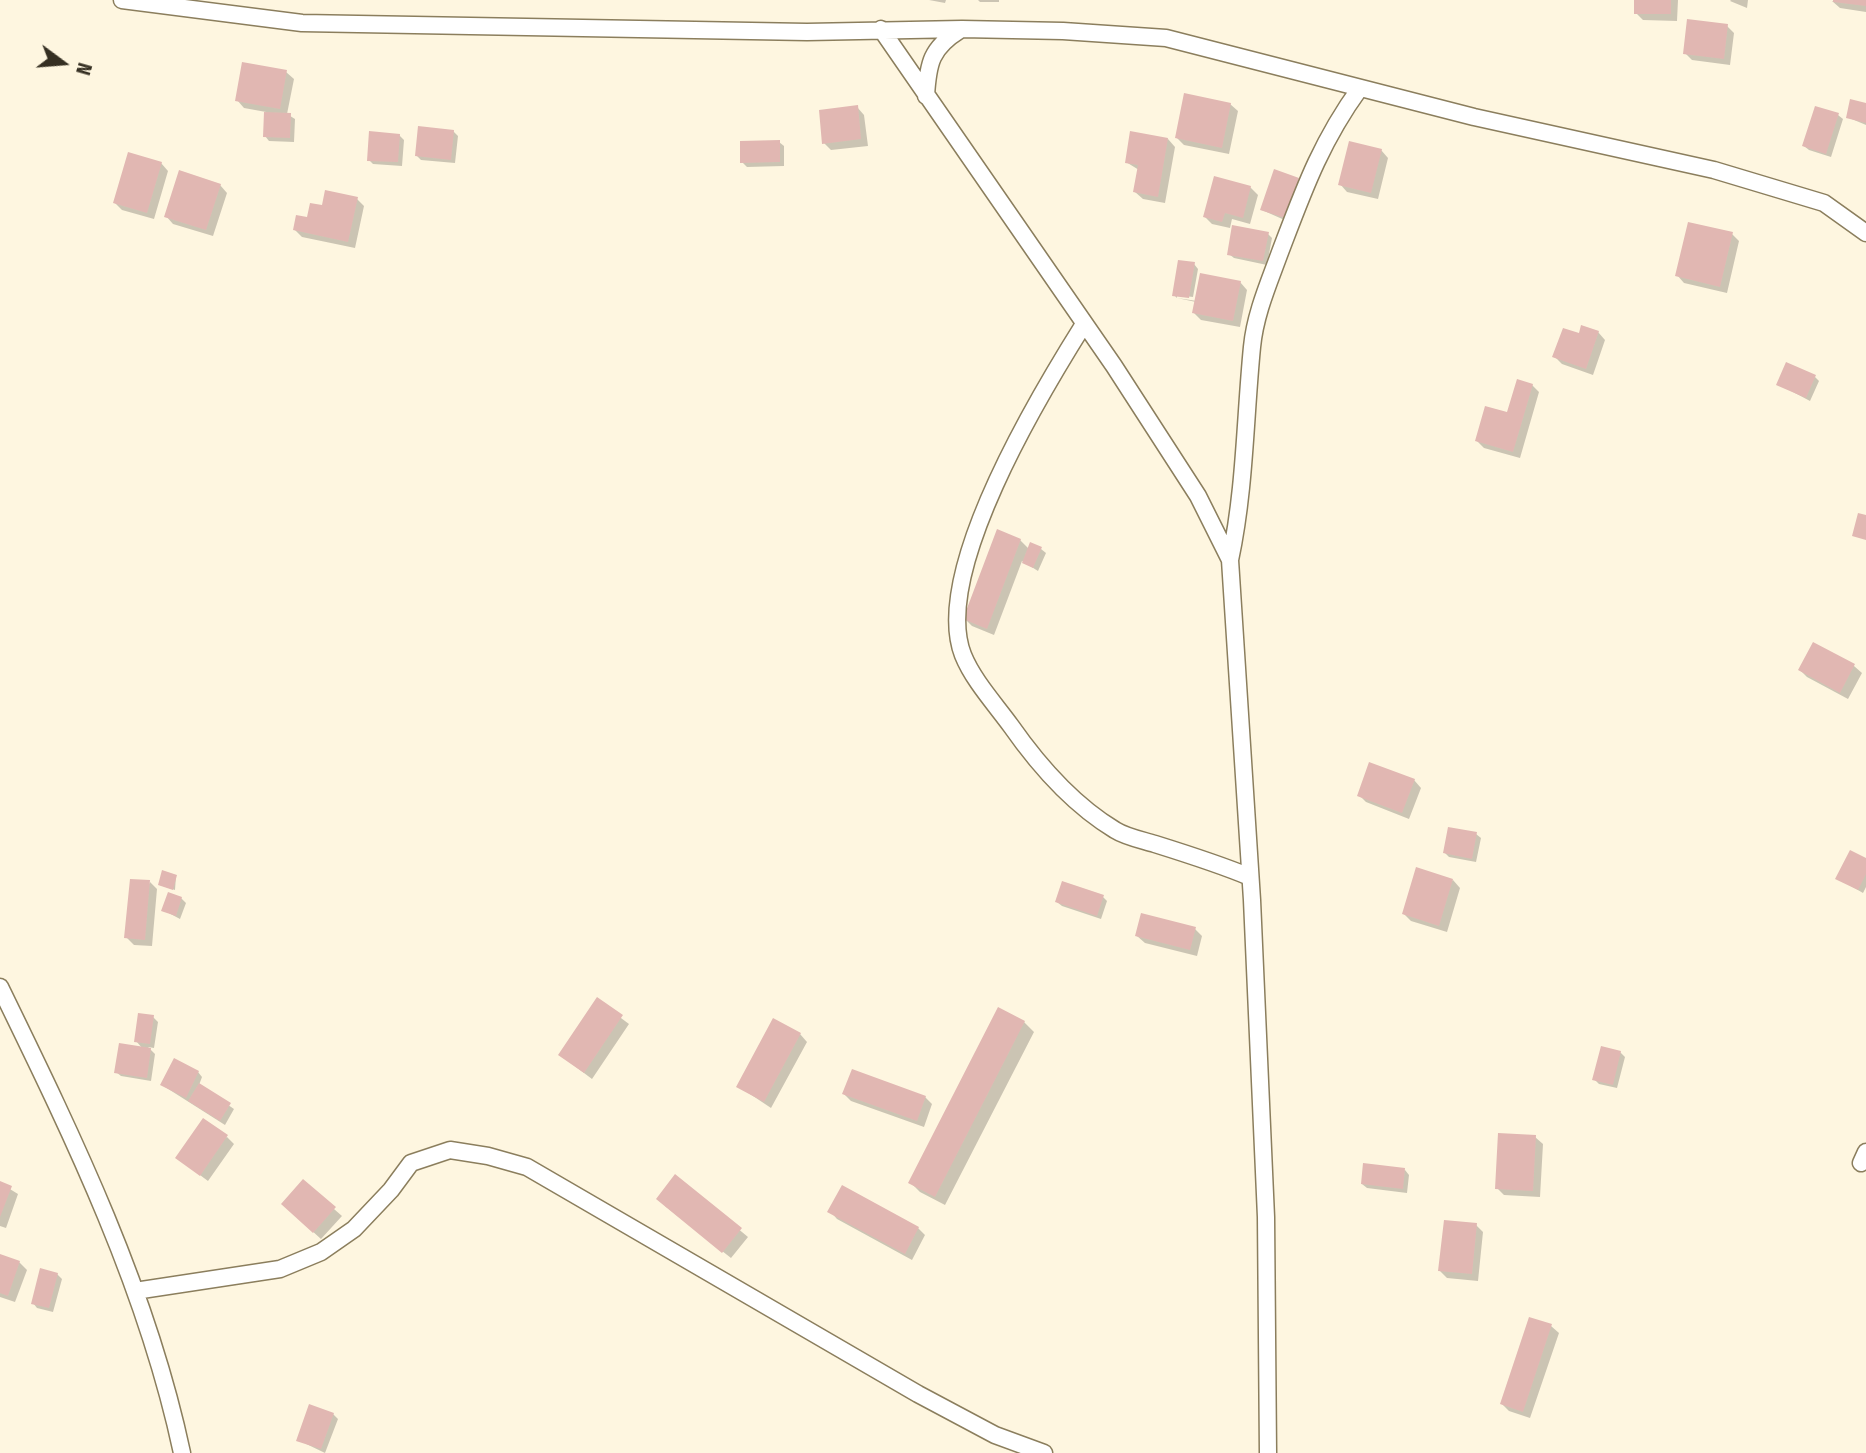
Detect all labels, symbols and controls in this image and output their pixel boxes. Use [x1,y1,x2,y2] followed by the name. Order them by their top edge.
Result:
[28,28,98,98] north arrow
[71,60,96,78] text: N

